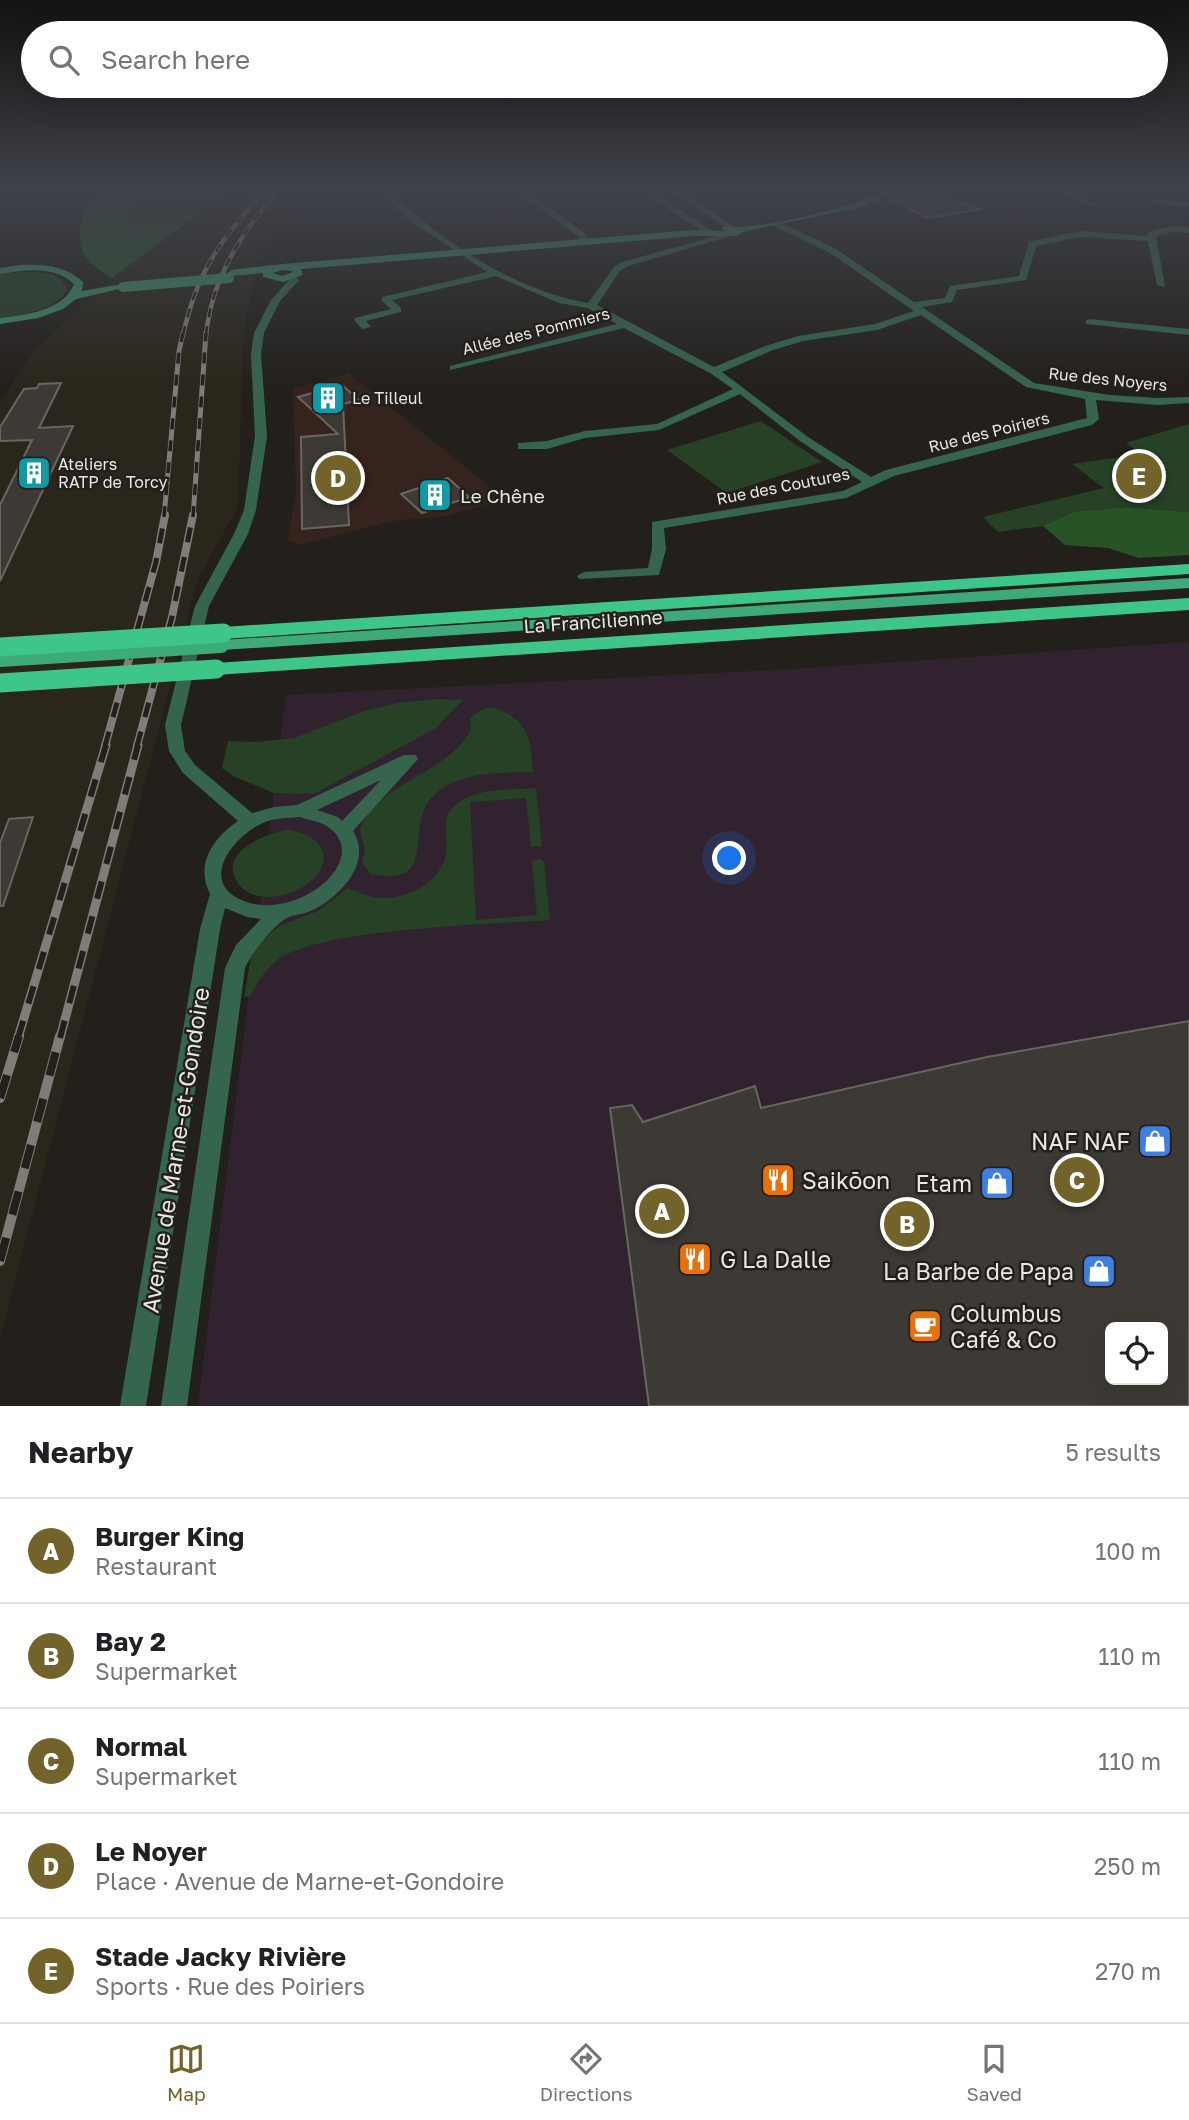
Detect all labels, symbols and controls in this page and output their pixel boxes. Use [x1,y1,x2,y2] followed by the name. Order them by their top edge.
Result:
[21,21,1168,98] search box
[45,41,83,79] icon: search
[101,44,250,75] text: Search here
[460,303,612,359] street label: Allée des Pommiers
[1048,363,1168,395] street label: Rue des Noyers
[309,379,347,417] building icon: Le Tilleul
[352,388,423,408] place label: Le Tilleul
[926,407,1052,457] street label: Rue des Poiriers
[1116,450,1162,502] pin: E
[315,452,361,504] pin: D
[15,454,53,492] building icon: Ateliers RATP de Torcy
[58,454,167,492] place label: Ateliers RATP de Torcy
[715,463,851,509] street label: Rue des Coutures
[416,476,454,514] building icon: Le Chêne
[460,484,545,507] place label: Le Chêne
[523,605,663,637] street label: La Francilienne
[712,841,746,875] your location
[135,985,215,1315] street label: Avenue de Marne-et-Gondoire
[1136,1122,1174,1160] shop icon: NAF NAF
[1031,1127,1130,1155] place label: NAF NAF
[1054,1154,1100,1206] pin: C
[759,1161,797,1199] restaurant icon: Saikōon
[978,1164,1016,1202] shop icon: Etam
[802,1166,890,1194] place label: Saikōon
[915,1169,972,1197] place label: Etam
[639,1185,685,1237] pin: A
[884,1198,930,1250] pin: B
[676,1240,714,1278] restaurant icon: G La Dalle
[720,1245,831,1273] place label: G La Dalle
[1080,1252,1118,1290] shop icon: La Barbe de Papa
[883,1257,1074,1285] place label: La Barbe de Papa
[950,1299,1061,1353] place label: Columbus Café & Co
[906,1307,944,1345] cafe icon: Columbus Café & Co
[1105,1322,1168,1385] map controls
[1105,1322,1168,1385] button: locate
[28,1434,133,1470] text: Nearby
[1065,1438,1161,1466] text: 5 results
[95,1521,244,1552] text: Burger King
[43,1537,59,1565] text: A
[1095,1537,1161,1565] text: 100 m
[95,1552,217,1580] text: Restaurant
[95,1626,166,1657] text: Bay 2
[43,1642,59,1670] text: B
[1098,1642,1161,1670] text: 110 m
[95,1657,238,1685] text: Supermarket
[95,1731,187,1762] text: Normal
[43,1747,59,1775] text: C
[1098,1747,1161,1775] text: 110 m
[95,1762,238,1790] text: Supermarket
[95,1836,207,1867] text: Le Noyer
[43,1852,59,1880] text: D
[1094,1852,1161,1880] text: 250 m
[95,1867,504,1895] text: Place · Avenue de Marne-et-Gondoire
[95,1941,346,1972] text: Stade Jacky Rivière
[44,1957,58,1985] text: E
[1095,1957,1161,1985] text: 270 m
[95,1972,365,2000] text: Sports · Rue des Poiriers
[167,2040,206,2105] tab: Map
[540,2040,633,2105] tab: Directions
[967,2040,1022,2105] tab: Saved

